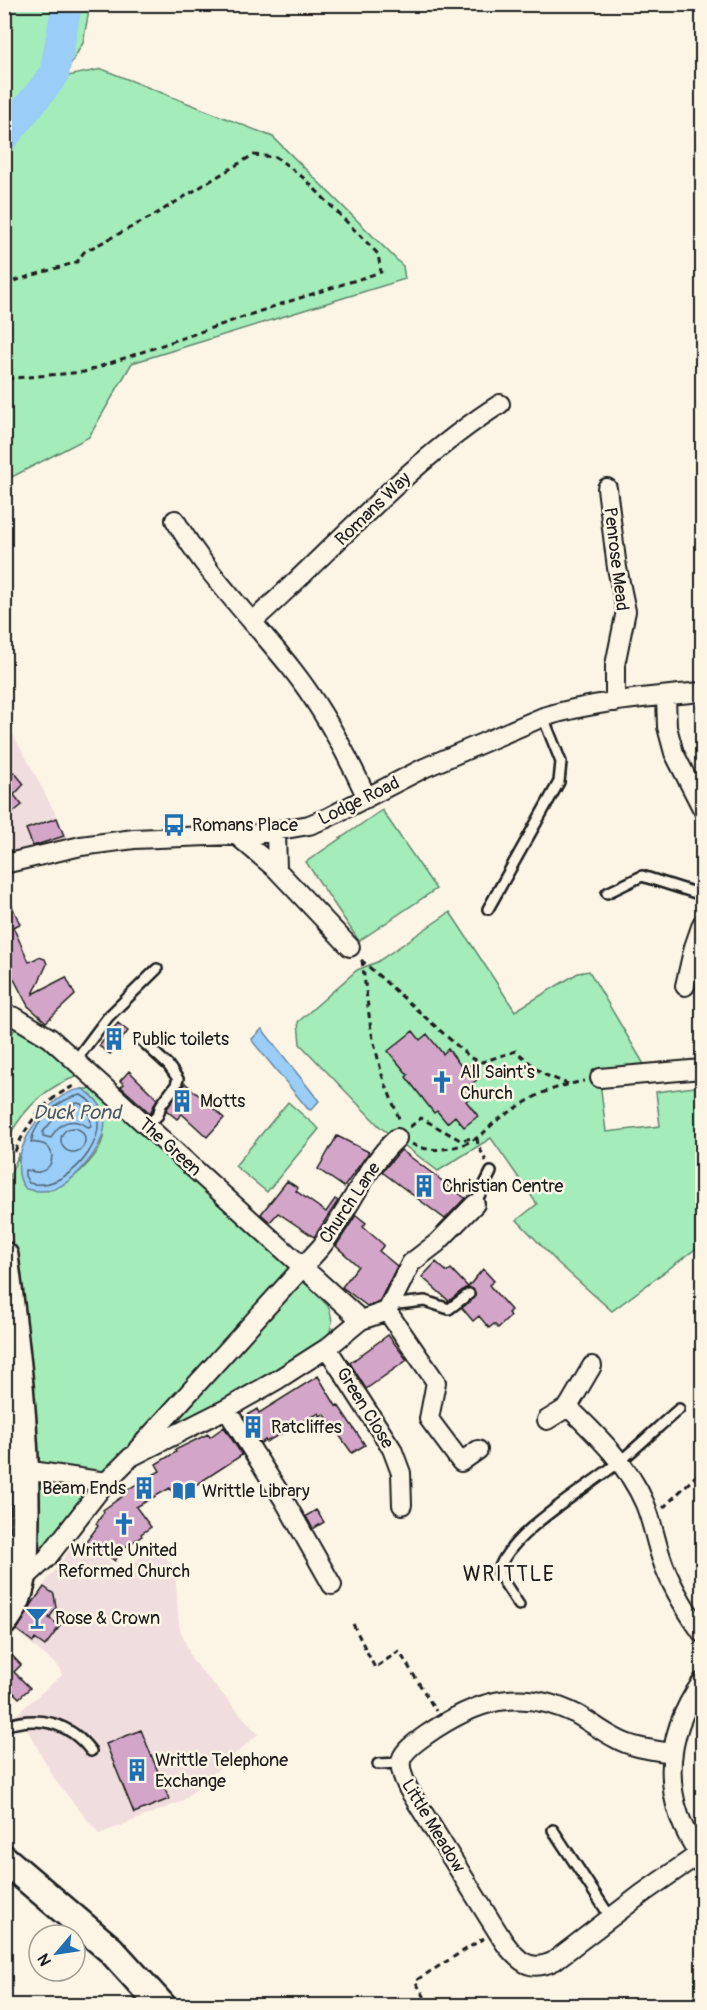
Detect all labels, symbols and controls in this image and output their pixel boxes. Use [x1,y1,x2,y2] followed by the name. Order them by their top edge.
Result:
[330,467,416,551] street label: Romans Way
[598,506,634,612] street label: Penrose Mead
[315,771,403,831] street label: Lodge Road
[161,812,187,838] bus stop icon: Romans Place
[192,814,298,837] place label: Romans Place
[101,1026,127,1052] building icon: Public toilets
[132,1028,229,1051] place label: Public toilets
[460,1061,535,1105] place label: All Saint's Church
[429,1069,455,1095] church icon: All Saint's Church
[169,1088,195,1114] building icon: Motts
[200,1090,245,1113] place label: Motts
[33,1100,123,1125] water label: Duck Pond
[134,1113,206,1181] street label: The Green
[314,1158,386,1248] street label: Church Lane
[411,1173,437,1199] building icon: Christian Centre
[442,1175,564,1198] place label: Christian Centre
[331,1363,399,1453] street label: Green Close
[240,1414,266,1440] building icon: Ratcliffes
[271,1416,342,1439] place label: Ratcliffes
[131,1475,157,1501] building icon: Beam Ends
[42,1477,126,1500] place label: Beam Ends
[171,1478,197,1504] library icon: Writtle Library
[202,1480,310,1503] place label: Writtle Library
[111,1511,137,1537] church icon: Writtle United Reformed Church
[58,1539,190,1583] place label: Writtle United Reformed Church
[463,1561,555,1588] district label: WRITTLE
[24,1605,50,1631] bar icon: Rose & Crown
[55,1607,160,1630] place label: Rose & Crown
[155,1749,288,1793] place label: Writtle Telephone Exchange
[124,1757,150,1783] building icon: Writtle Telephone Exchange
[396,1775,470,1877] street label: Little Meadow
[27,1923,87,1983] north arrow
[33,1950,56,1969] text: N

